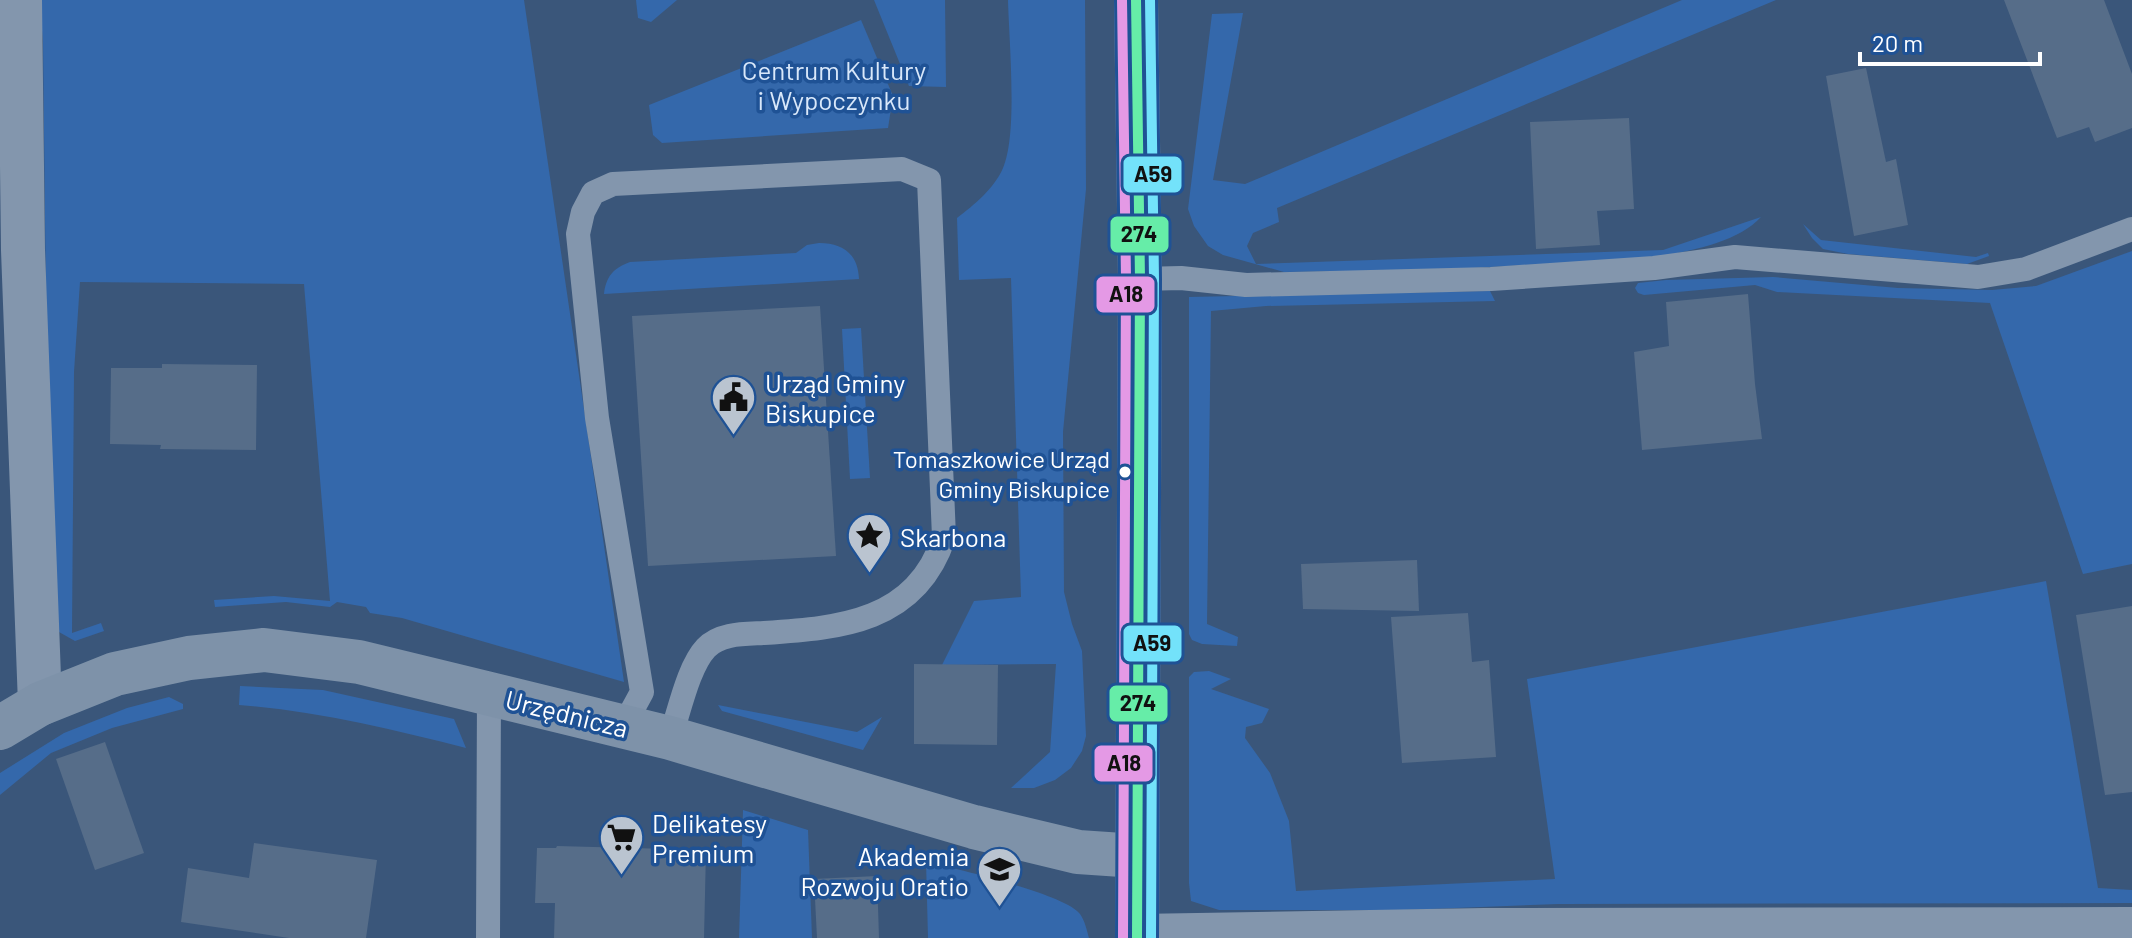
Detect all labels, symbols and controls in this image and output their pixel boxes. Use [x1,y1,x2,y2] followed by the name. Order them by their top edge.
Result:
[1860,16,2040,66] scale bar
[1872,28,1923,57] text: 20 m
[742,54,926,115] park label: Centrum Kultury i Wypoczynku
[1122,155,1183,194] line badge: A59
[1134,160,1172,186] text: A59
[1109,215,1170,254] line badge: 274
[1121,220,1157,246] text: 274
[1095,275,1156,314] line badge: A18
[1109,280,1143,306] text: A18
[765,367,905,428] place label: Urząd Gminy Biskupice
[710,373,758,436] public building icon: Urząd Gminy Biskupice
[893,444,1110,503] place label: Tomaszkowice Urząd Gminy Biskupice
[1117,464,1133,480] marker: Tomaszkowice Urząd Gminy Biskupice
[845,512,893,575] place icon: Skarbona
[900,521,1006,552] place label: Skarbona
[1122,624,1183,663] line badge: A59
[1133,629,1171,655] text: A59
[503,683,631,743] street label: Urzędnicza
[1108,684,1169,723] line badge: 274
[1120,689,1156,715] text: 274
[1093,744,1154,783] line badge: A18
[1107,749,1141,775] text: A18
[652,807,767,868] place label: Delikatesy Premium
[597,813,645,876] supermarket icon: Delikatesy Premium
[800,840,969,901] place label: Akademia Rozwoju Oratio
[976,846,1024,909] school or university icon: Akademia Rozwoju Oratio

